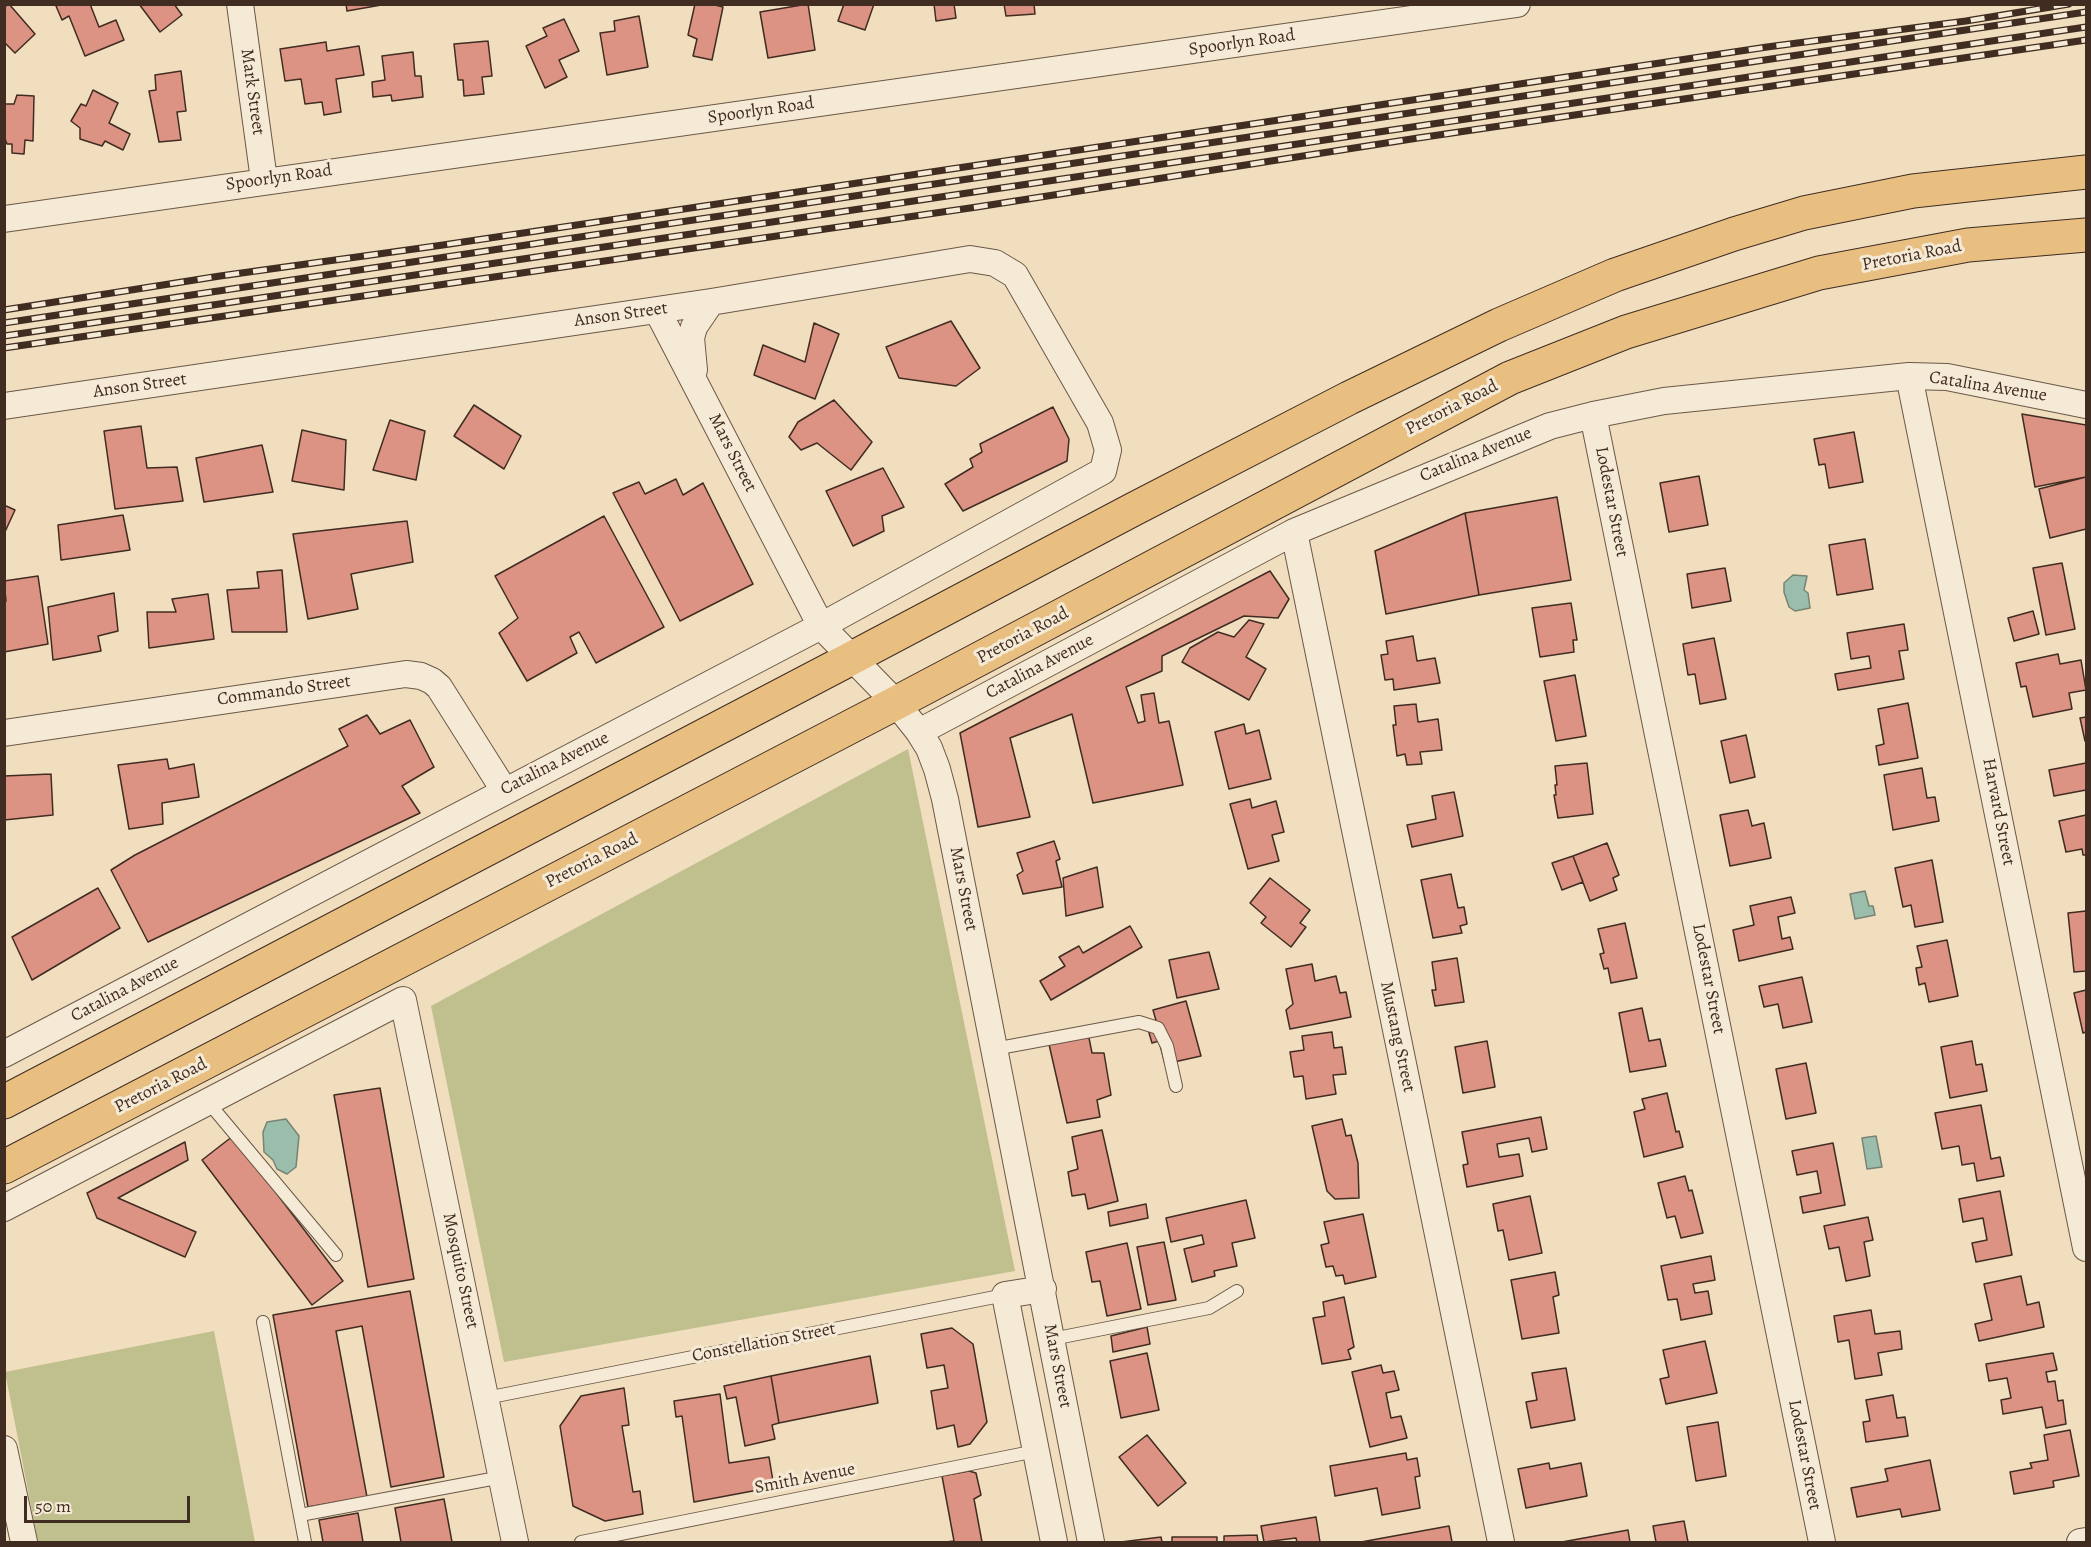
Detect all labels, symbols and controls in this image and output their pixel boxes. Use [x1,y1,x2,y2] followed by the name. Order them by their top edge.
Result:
[1187,25,1297,61] street label: Spoorlyn Road
[235,47,269,137] street label: Mark Street
[706,93,816,129] street label: Spoorlyn Road
[224,160,334,196] street label: Spoorlyn Road
[1860,236,1964,276] street label: Pretoria Road
[573,298,669,332] street label: Anson Street
[1928,367,2048,407] street label: Catalina Avenue
[92,369,188,403] street label: Anson Street
[1402,375,1502,441] street label: Pretoria Road
[703,410,761,496] street label: Mars Street
[1417,423,1535,487] street label: Catalina Avenue
[1590,445,1632,559] street label: Lodestar Street
[973,603,1073,669] street label: Pretoria Road
[982,630,1098,704] street label: Catalina Avenue
[216,671,352,711] street label: Commando Street
[497,727,613,801] street label: Catalina Avenue
[1977,756,2019,868] street label: Harvard Street
[542,828,642,894] street label: Pretoria Road
[944,845,982,933] street label: Mars Street
[1687,922,1729,1036] street label: Lodestar Street
[67,953,183,1027] street label: Catalina Avenue
[1375,980,1419,1094] street label: Mustang Street
[111,1053,211,1119] street label: Pretoria Road
[437,1211,483,1331] street label: Mosquito Street
[690,1318,838,1368] street label: Constellation Street
[1038,1322,1076,1410] street label: Mars Street
[1783,1398,1825,1512] street label: Lodestar Street
[753,1459,857,1499] street label: Smith Avenue
[27,1484,194,1522] scale bar
[35,1494,71,1518] text: 50 m

